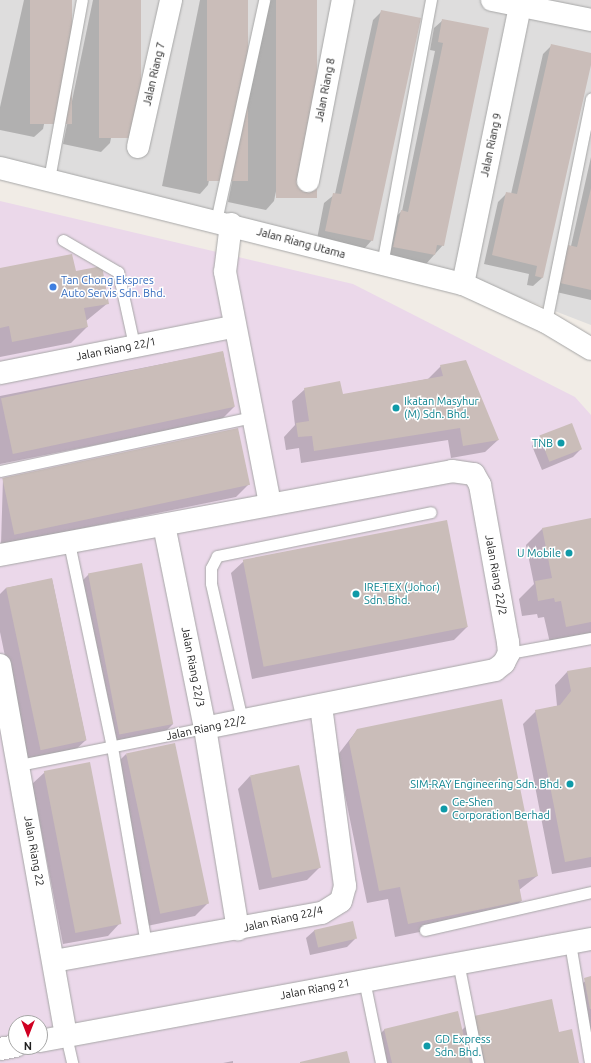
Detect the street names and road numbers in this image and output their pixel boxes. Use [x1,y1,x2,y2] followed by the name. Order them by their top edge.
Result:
[140,41,168,107] street label: Jalan Riang 7
[312,57,338,123] street label: Jalan Riang 8
[478,112,504,178] street label: Jalan Riang 9
[255,225,347,261] street label: Jalan Riang Utama
[75,335,157,363] street label: Jalan Riang 22/1
[482,534,510,616] street label: Jalan Riang 22/2
[179,626,207,708] street label: Jalan Riang 22/3
[165,713,247,743] street label: Jalan Riang 22/2
[21,815,47,887] street label: Jalan Riang 22
[242,903,324,935] street label: Jalan Riang 22/4
[279,976,351,1002] street label: Jalan Riang 21

